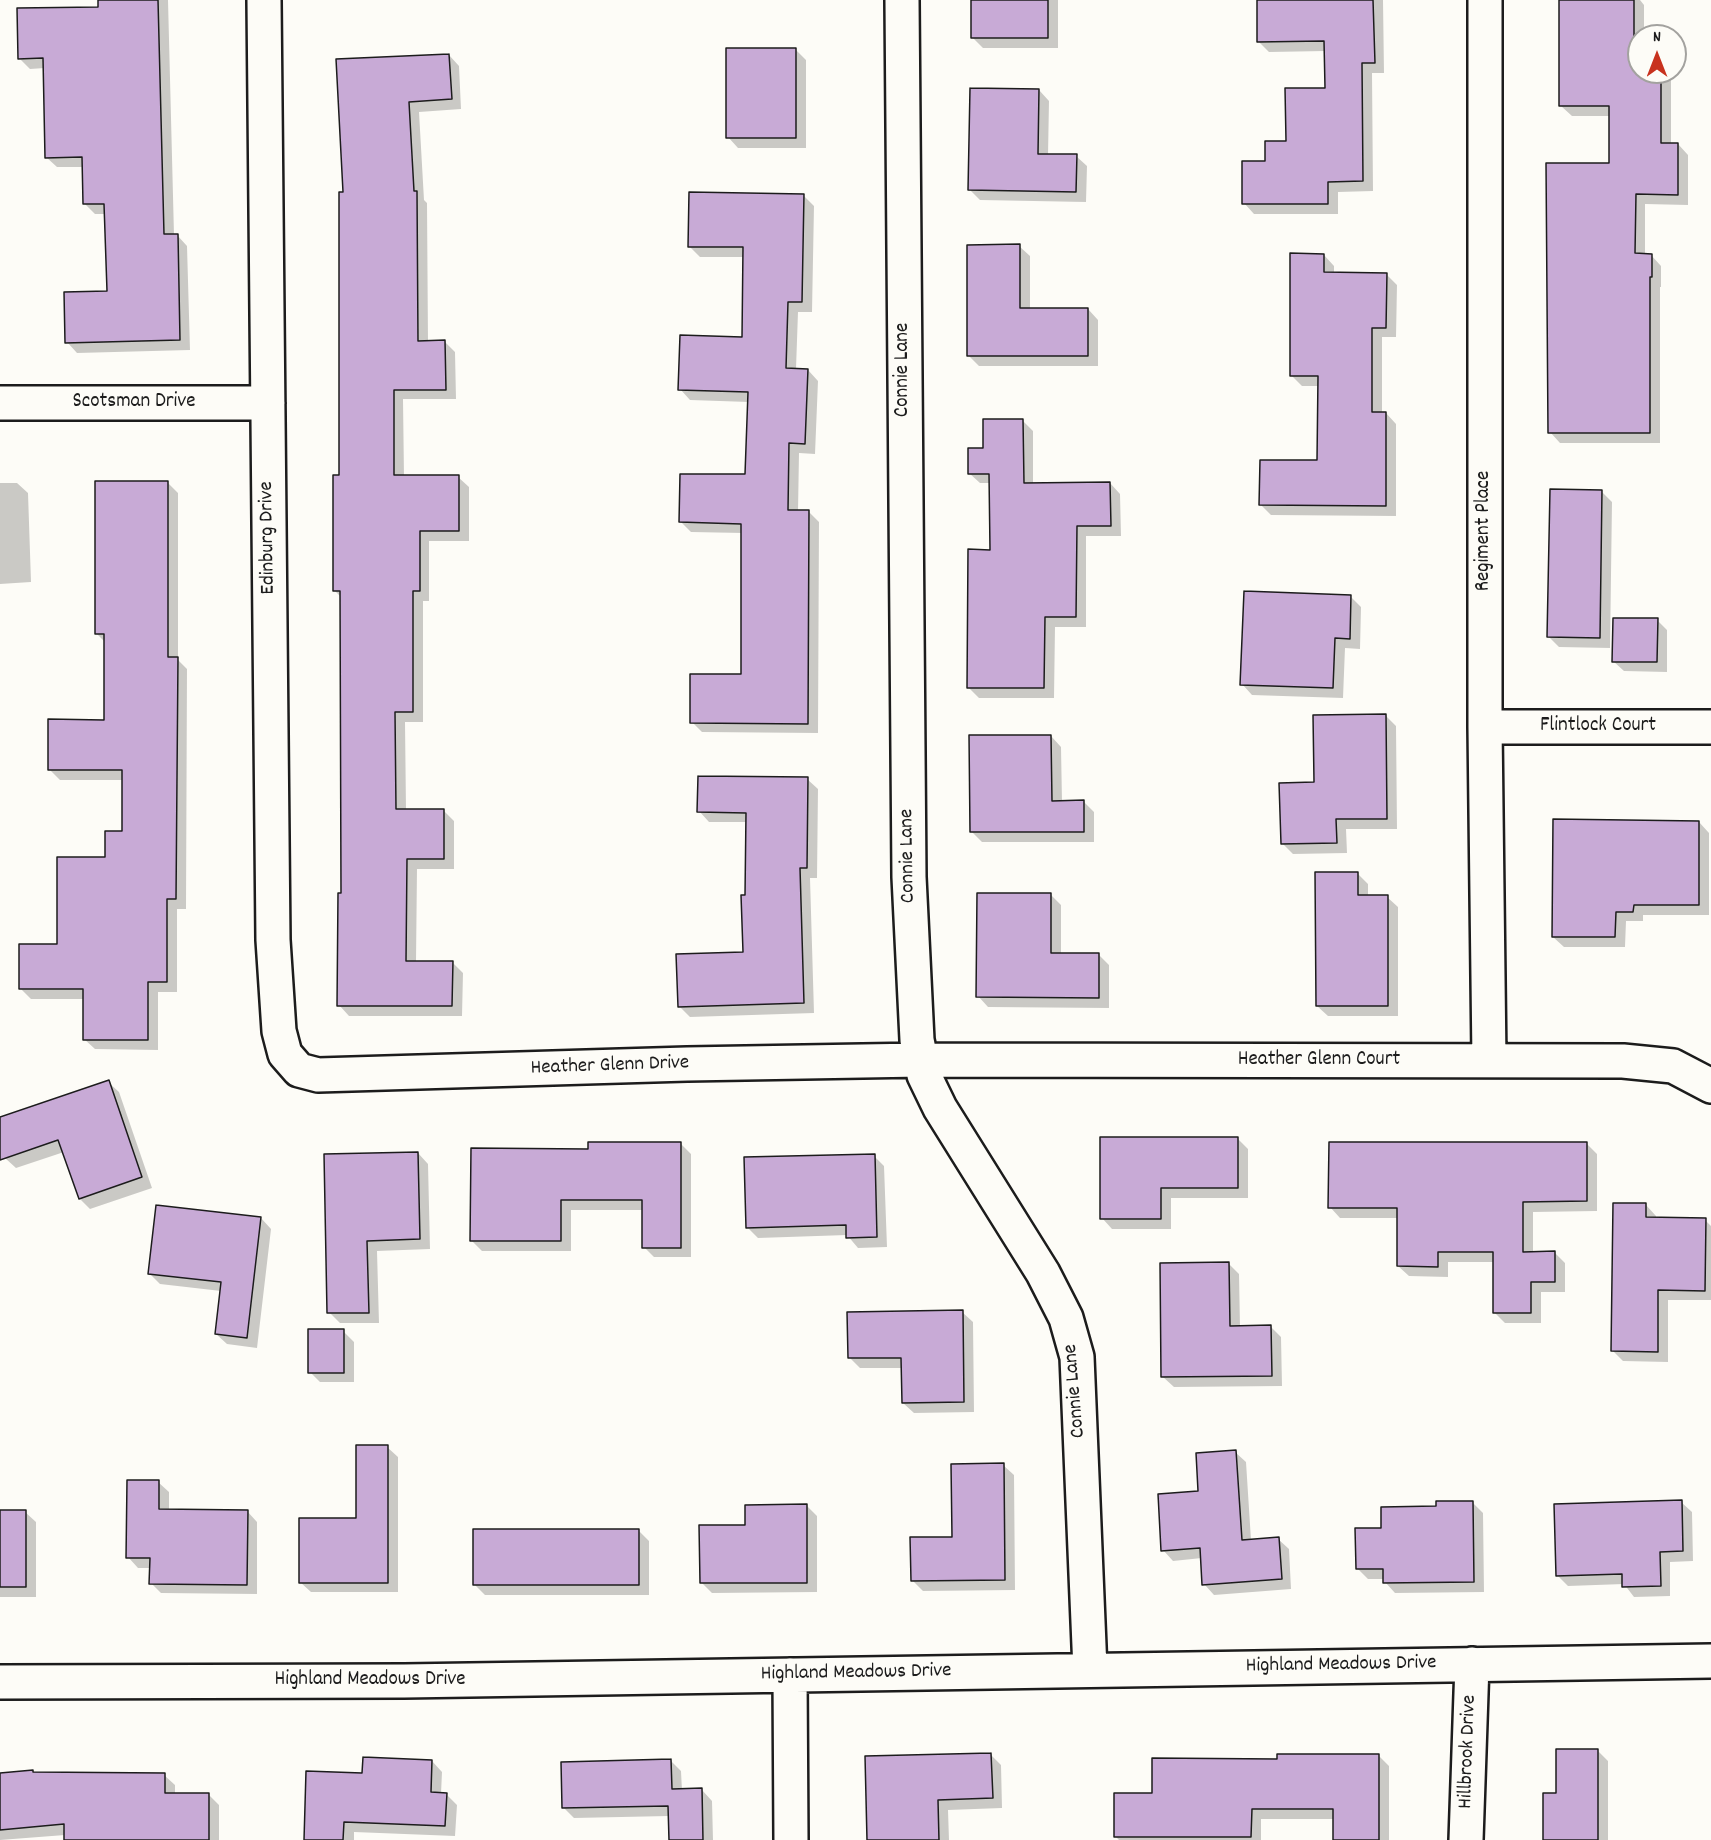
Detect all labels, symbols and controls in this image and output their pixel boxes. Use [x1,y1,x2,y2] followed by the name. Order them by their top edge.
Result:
[1627,24,1687,84] north arrow
[1653,26,1661,49] text: N
[891,323,917,417] street label: Connie Lane
[73,390,195,416] street label: Scotsman Drive
[1472,471,1498,591] street label: Regiment Place
[255,481,283,595] street label: Edinburg Drive
[1540,714,1656,740] street label: Flintlock Court
[896,809,922,903] street label: Connie Lane
[1238,1048,1400,1074] street label: Heather Glenn Court
[530,1052,690,1082] street label: Heather Glenn Drive
[1059,1343,1093,1439] street label: Connie Lane
[1245,1652,1437,1680] street label: Highland Meadows Drive
[760,1660,952,1688] street label: Highland Meadows Drive
[275,1668,465,1694] street label: Highland Meadows Drive
[1454,1695,1484,1809] street label: Hillbrook Drive

